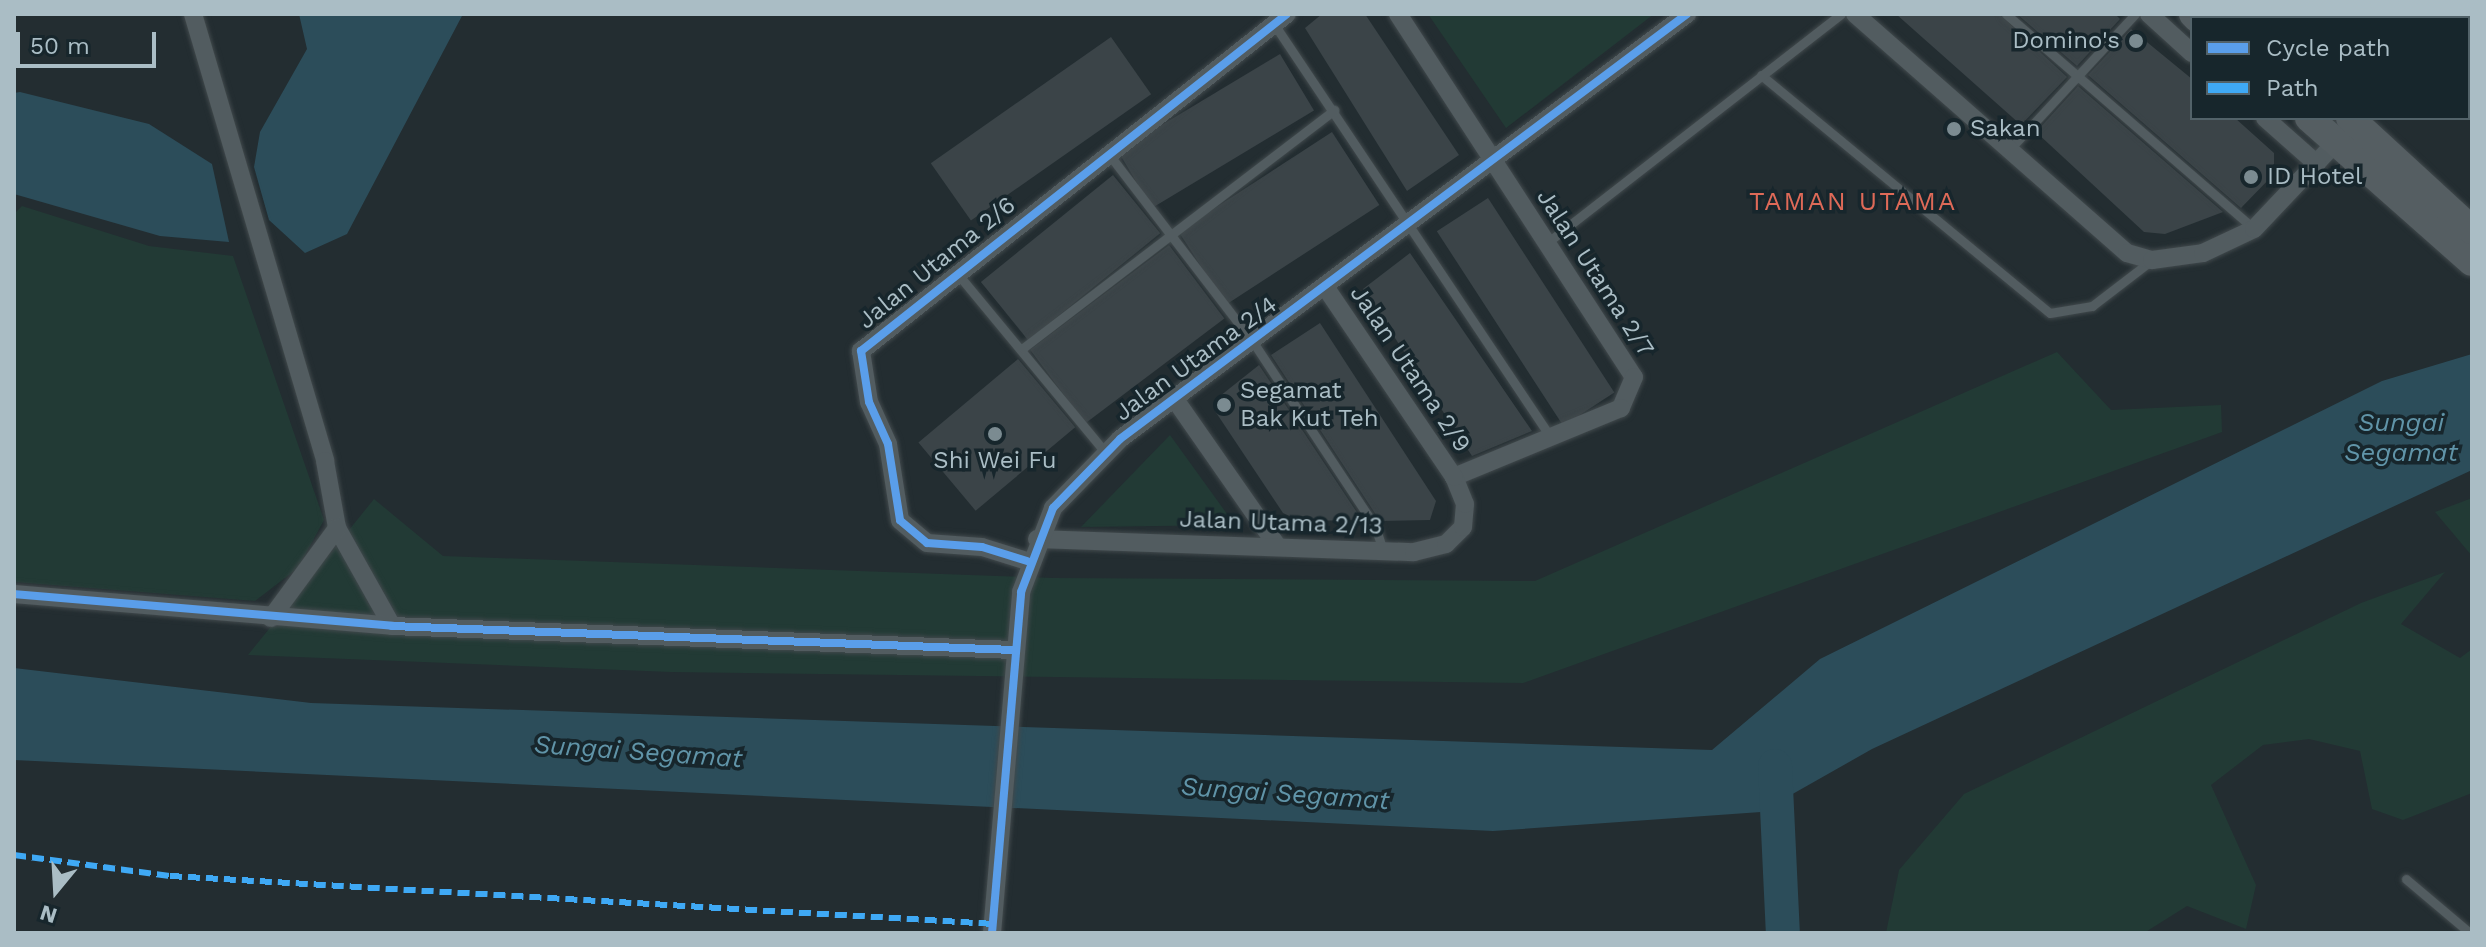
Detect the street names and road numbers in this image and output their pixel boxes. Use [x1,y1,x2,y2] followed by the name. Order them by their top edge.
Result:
[1530,184,1660,362] street label: Jalan Utama 2/7
[852,191,1022,335] street label: Jalan Utama 2/6
[1343,280,1477,458] street label: Jalan Utama 2/9
[1109,290,1283,428] street label: Jalan Utama 2/4
[1179,505,1383,541] street label: Jalan Utama 2/13

